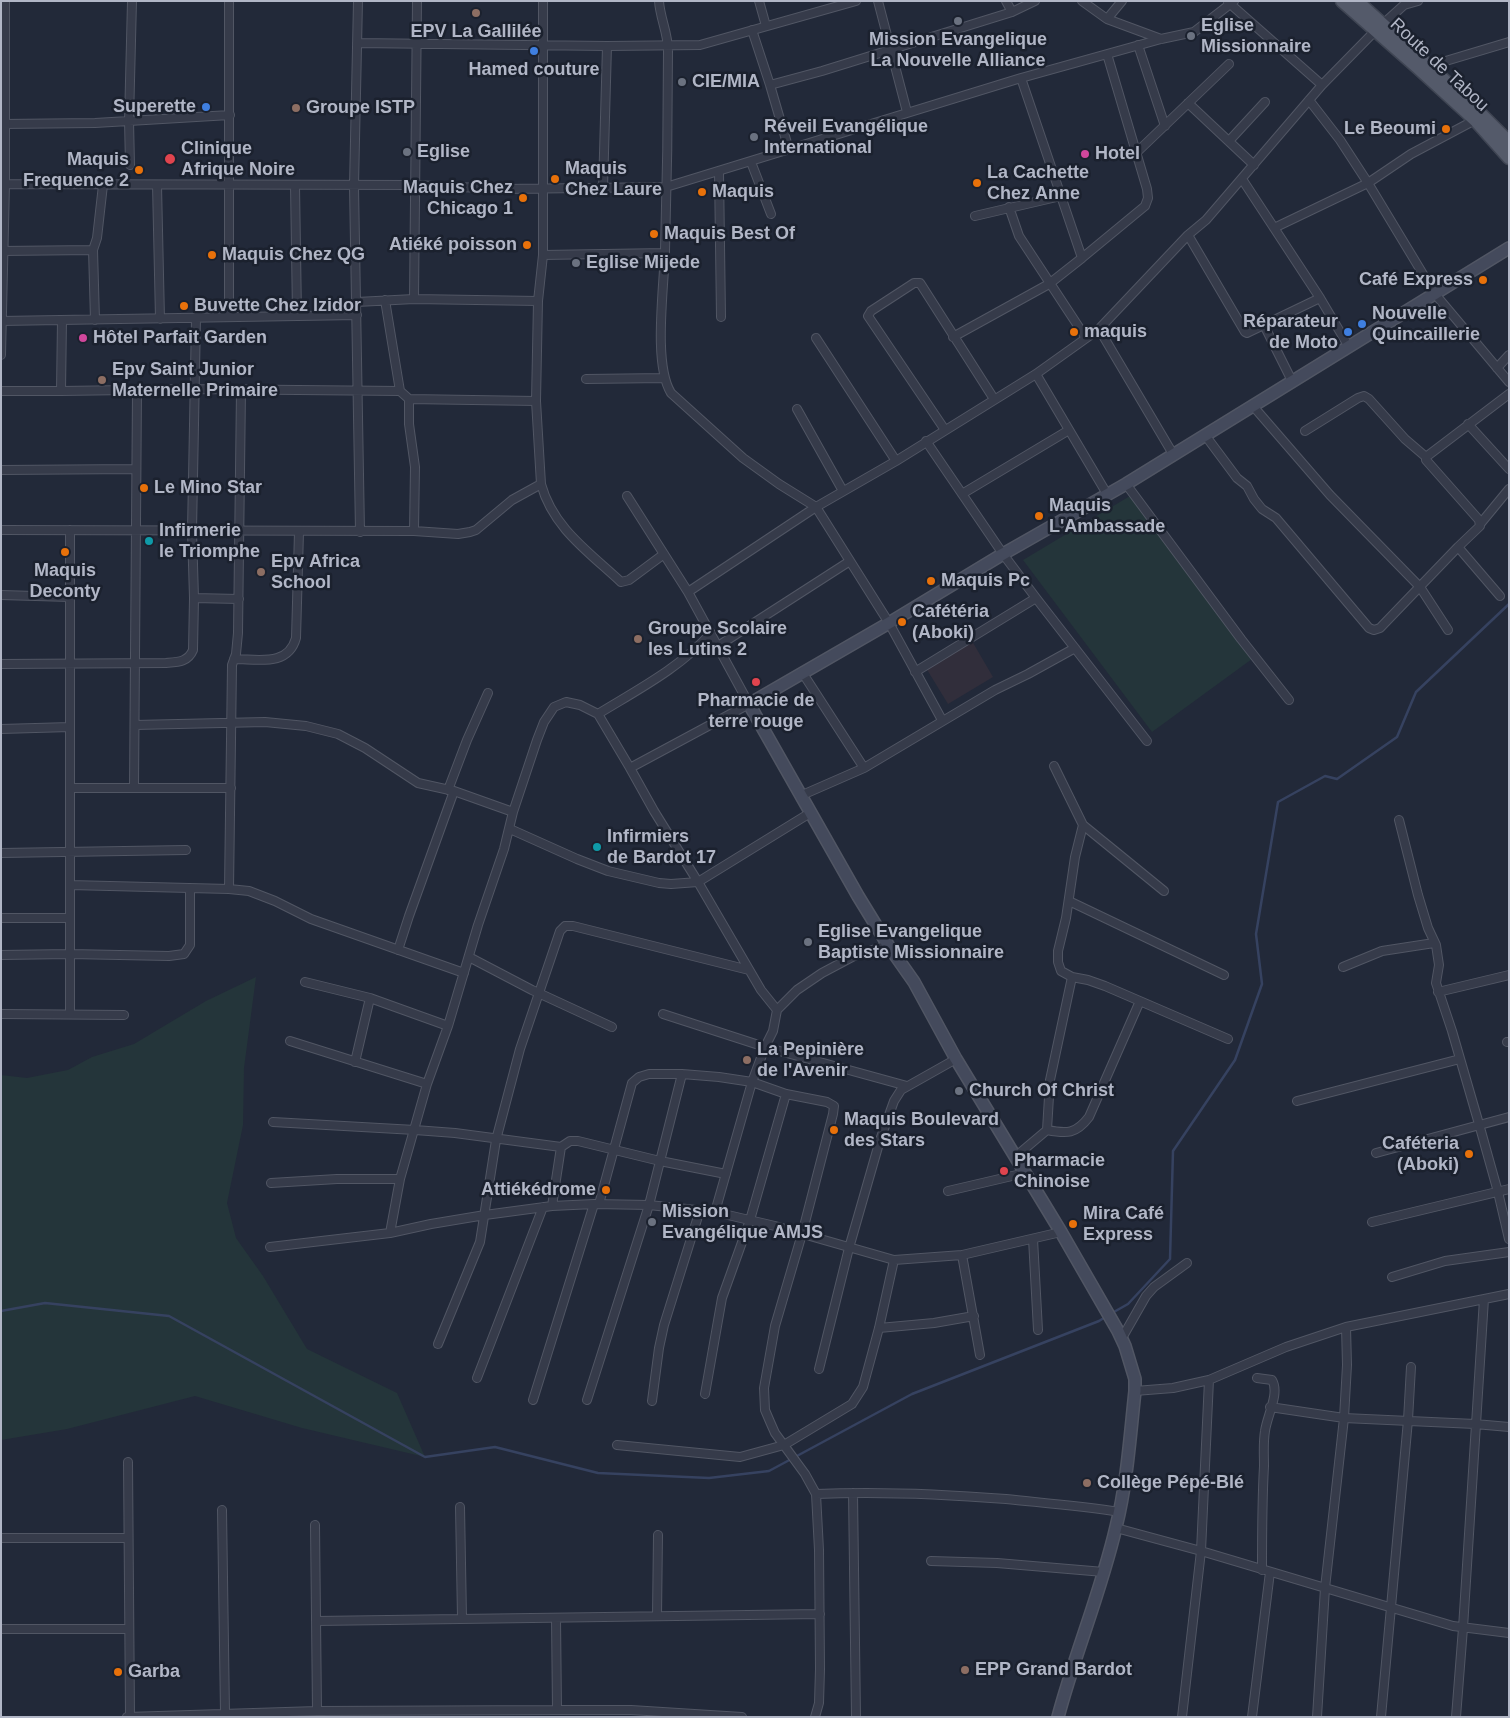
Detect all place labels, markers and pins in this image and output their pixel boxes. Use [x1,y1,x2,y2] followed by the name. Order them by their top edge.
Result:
[470,7,482,19] marker: EPV La Gallilée
[952,15,964,27] marker: Mission Evangelique La Nouvelle Alliance
[1201,15,1311,58] place label: Eglise Missionnaire
[410,21,542,43] place label: EPV La Gallilée
[869,29,1047,72] place label: Mission Evangelique La Nouvelle Alliance
[1185,30,1197,42] marker: Eglise Missionnaire
[528,45,540,57] marker: Hamed couture
[468,59,600,81] place label: Hamed couture
[692,71,760,93] place label: CIE/MIA
[676,76,688,88] marker: CIE/MIA
[113,96,196,118] place label: Superette
[306,97,415,119] place label: Groupe ISTP
[200,101,212,113] marker: Superette
[290,102,302,114] marker: Groupe ISTP
[764,116,928,158] place label: Réveil Evangélique International
[1344,118,1436,140] place label: Le Beoumi
[1440,123,1452,135] marker: Le Beoumi
[748,131,760,143] marker: Réveil Evangélique International
[181,138,295,180] place label: Clinique Afrique Noire
[417,141,470,163] place label: Eglise
[1095,143,1140,165] place label: Hotel
[401,146,413,158] marker: Eglise
[1079,148,1091,160] marker: Hotel
[23,149,129,192] place label: Maquis Frequence 2
[163,152,177,166] marker: Clinique Afrique Noire
[565,158,662,200] place label: Maquis Chez Laure
[987,162,1089,204] place label: La Cachette Chez Anne
[133,164,145,176] marker: Maquis Frequence 2
[549,173,561,185] marker: Maquis Chez Laure
[403,177,513,220] place label: Maquis Chez Chicago 1
[971,177,983,189] marker: La Cachette Chez Anne
[712,181,774,203] place label: Maquis
[696,186,708,198] marker: Maquis
[517,192,529,204] marker: Maquis Chez Chicago 1
[664,223,795,245] place label: Maquis Best Of
[648,228,660,240] marker: Maquis Best Of
[389,234,517,256] place label: Atiéké poisson
[521,239,533,251] marker: Atiéké poisson
[222,244,365,266] place label: Maquis Chez QG
[206,249,218,261] marker: Maquis Chez QG
[586,252,700,274] place label: Eglise Mijede
[570,257,582,269] marker: Eglise Mijede
[1359,269,1473,291] place label: Café Express
[1477,274,1489,286] marker: Café Express
[194,295,361,317] place label: Buvette Chez Izidor
[178,300,190,312] marker: Buvette Chez Izidor
[1372,303,1480,346] place label: Nouvelle Quincaillerie
[1243,311,1338,354] place label: Réparateur de Moto
[1356,318,1368,330] marker: Nouvelle Quincaillerie
[1084,321,1147,343] place label: maquis
[1068,326,1080,338] marker: maquis
[1342,326,1354,338] marker: Réparateur de Moto
[93,327,267,349] place label: Hôtel Parfait Garden
[77,332,89,344] marker: Hôtel Parfait Garden
[112,359,278,402] place label: Epv Saint Junior Maternelle Primaire
[96,374,108,386] marker: Epv Saint Junior Maternelle Primaire
[154,477,262,499] place label: Le Mino Star
[138,482,150,494] marker: Le Mino Star
[1049,495,1165,538] place label: Maquis L'Ambassade
[1033,510,1045,522] marker: Maquis L'Ambassade
[159,520,260,562] place label: Infirmerie le Triomphe
[143,535,155,547] marker: Infirmerie le Triomphe
[59,546,71,558] marker: Maquis Deconty
[271,551,360,594] place label: Epv Africa School
[29,560,101,602] place label: Maquis Deconty
[255,566,267,578] marker: Epv Africa School
[941,570,1030,592] place label: Maquis Pc
[925,575,937,587] marker: Maquis Pc
[912,601,989,644] place label: Cafétéria (Aboki)
[896,616,908,628] marker: Cafétéria (Aboki)
[648,618,787,660] place label: Groupe Scolaire les Lutins 2
[632,633,644,645] marker: Groupe Scolaire les Lutins 2
[750,676,762,688] marker: Pharmacie de terre rouge
[697,690,815,732] place label: Pharmacie de terre rouge
[607,826,716,869] place label: Infirmiers de Bardot 17
[591,841,603,853] marker: Infirmiers de Bardot 17
[818,921,1004,964] place label: Eglise Evangelique Baptiste Missionnaire
[802,936,814,948] marker: Eglise Evangelique Baptiste Missionnaire
[757,1039,864,1082] place label: La Pepinière de l'Avenir
[741,1054,753,1066] marker: La Pepinière de l'Avenir
[969,1080,1114,1102] place label: Church Of Christ
[953,1085,965,1097] marker: Church Of Christ
[844,1109,999,1152] place label: Maquis Boulevard des Stars
[828,1124,840,1136] marker: Maquis Boulevard des Stars
[1382,1133,1459,1176] place label: Caféteria (Aboki)
[1463,1148,1475,1160] marker: Caféteria (Aboki)
[1014,1150,1105,1192] place label: Pharmacie Chinoise
[998,1165,1010,1177] marker: Pharmacie Chinoise
[481,1179,596,1201] place label: Attiékédrome
[600,1184,612,1196] marker: Attiékédrome
[662,1201,823,1244] place label: Mission Evangélique AMJS
[1083,1203,1164,1246] place label: Mira Café Express
[646,1216,658,1228] marker: Mission Evangélique AMJS
[1067,1218,1079,1230] marker: Mira Café Express
[1097,1472,1244,1494] place label: Collège Pépé-Blé
[1081,1477,1093,1489] marker: Collège Pépé-Blé
[975,1659,1132,1681] place label: EPP Grand Bardot
[128,1661,180,1683] place label: Garba
[959,1664,971,1676] marker: EPP Grand Bardot
[112,1666,124,1678] marker: Garba

